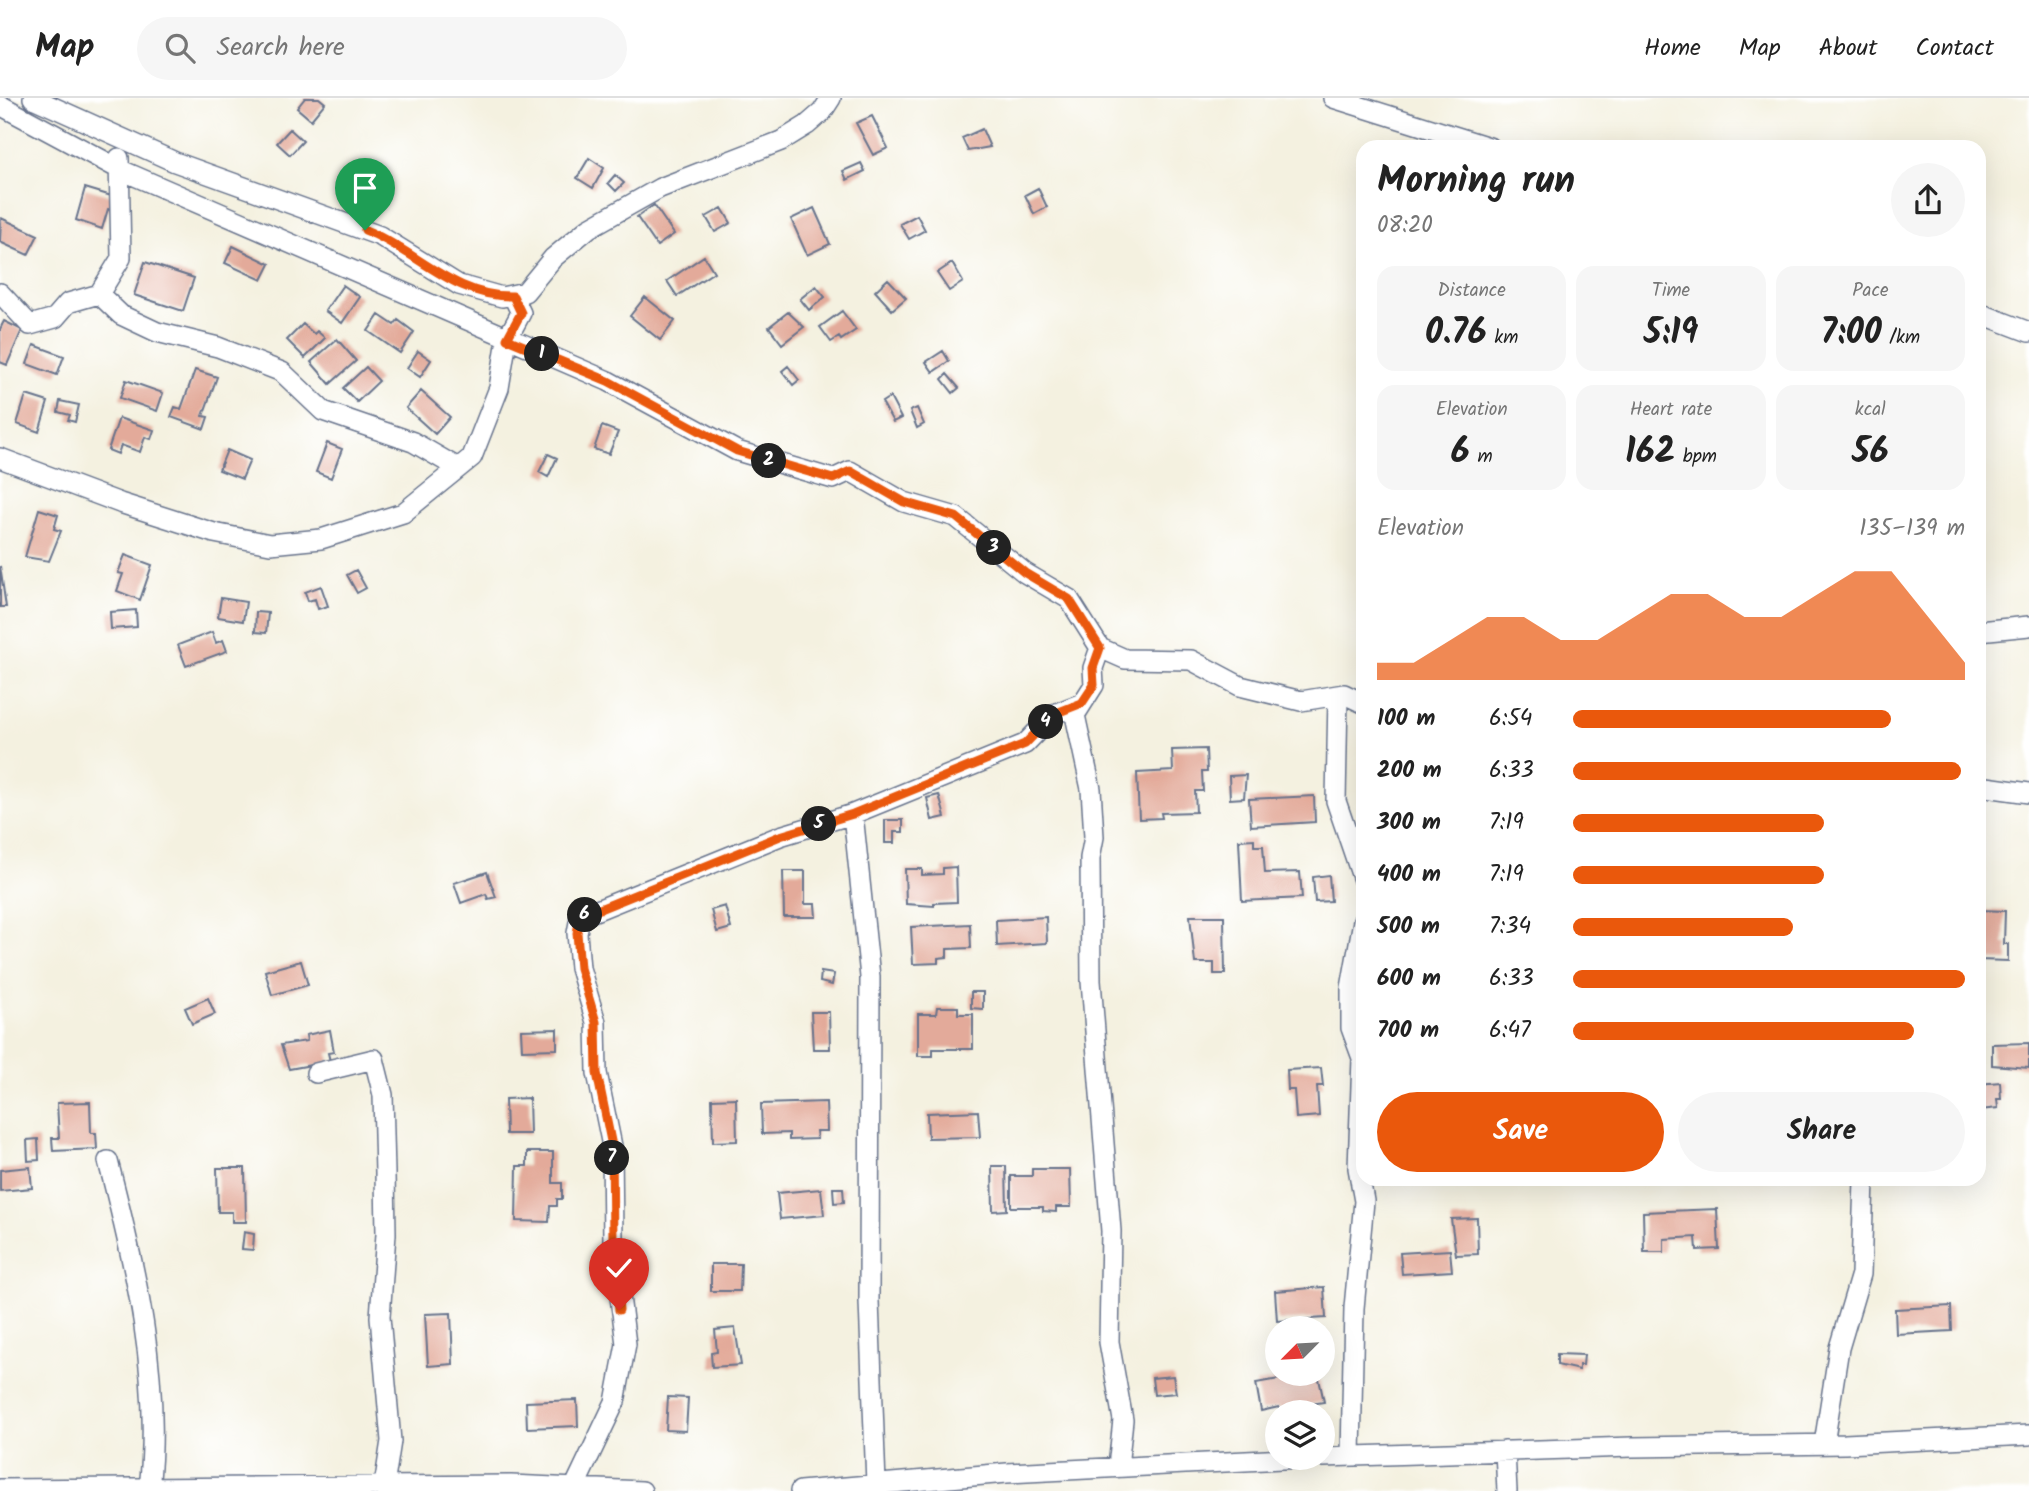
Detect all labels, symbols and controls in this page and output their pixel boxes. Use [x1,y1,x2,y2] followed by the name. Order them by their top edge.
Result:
[137,17,627,80] search box
[35,22,95,75] text: Map
[217,27,345,69] text: Search here
[161,29,199,67] icon: search
[1644,29,1701,68] text: Home
[1739,29,1781,68] text: Map
[1819,29,1877,68] text: About
[1915,29,1994,68] text: Contact
[1377,152,1575,212] text: Morning run
[335,158,395,230] pin
[1891,163,1965,237] button: share
[346,169,384,207] icon: arrive
[1377,208,1433,244] text: 08:20
[1438,276,1506,306] text: Distance
[1652,276,1690,306] text: Time
[1852,276,1888,306] text: Pace
[1425,306,1487,362] text: 0.76
[1644,306,1698,362] text: 5:19
[1821,306,1882,362] text: 7:00
[1487,323,1518,353] text: km
[1882,323,1920,353] text: /km
[524,336,560,372] pin: 1
[539,338,544,368] text: 1
[1436,395,1508,425] text: Elevation
[1630,395,1712,425] text: Heart rate
[1855,395,1886,425] text: kcal
[1451,425,1470,481] text: 6
[1625,425,1675,481] text: 162
[1852,425,1889,481] text: 56
[1470,442,1493,472] text: m
[1675,442,1717,472] text: bpm
[752,444,786,478] pin: 2
[763,445,774,475] text: 2
[1377,511,1464,547] text: Elevation
[1859,511,1965,547] text: 135–139 m
[976,531,1012,566] pin: 3
[988,532,999,562] text: 3
[1377,701,1435,737] text: 100 m
[1489,701,1532,737] text: 6:54
[1028,704,1064,740] pin: 4
[1040,706,1051,736] text: 4
[1377,753,1442,789] text: 200 m
[1489,753,1534,789] text: 6:33
[1377,805,1441,841] text: 300 m
[1489,805,1524,841] text: 7:19
[802,806,836,842] pin: 5
[814,808,823,838] text: 5
[1377,857,1441,893] text: 400 m
[1489,857,1524,893] text: 7:19
[568,898,602,932] pin: 6
[579,899,590,929] text: 6
[1377,909,1440,945] text: 500 m
[1489,909,1531,945] text: 7:34
[1377,961,1441,997] text: 600 m
[1489,961,1534,997] text: 6:33
[1377,1013,1439,1049] text: 700 m
[1489,1013,1531,1049] text: 6:47
[1377,1092,1664,1172] button: Save
[1678,1092,1965,1172] button: Share
[594,1140,630,1176] pin: 7
[607,1142,616,1172] text: 7
[589,1238,649,1310] pin
[600,1249,638,1287] icon: check
[1265,1316,1335,1386] north arrow
[1265,1316,1335,1470] map controls
[1265,1400,1335,1470] button: layers

